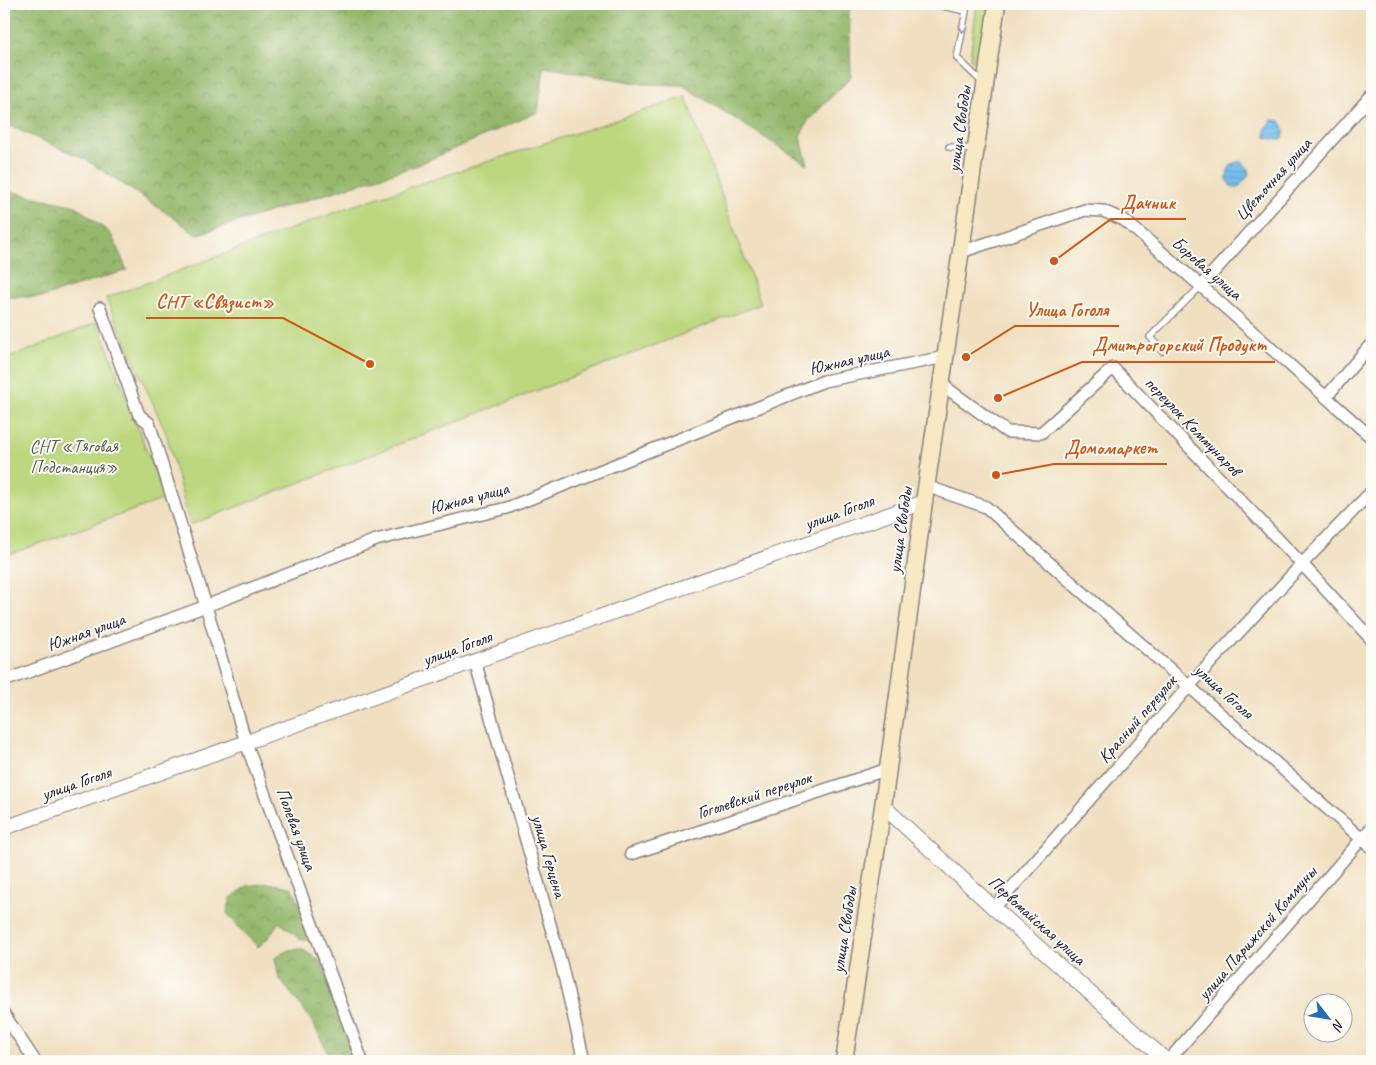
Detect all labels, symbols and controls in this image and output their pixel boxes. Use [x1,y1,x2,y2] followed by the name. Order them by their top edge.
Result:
[958,24,968,33] one-way arrow
[942,83,976,174] street label: улица Свободы
[1230,132,1317,225] street label: Цветочная улица
[1111,185,1186,219] callout: Дачник
[1121,191,1176,215] text: Дачник
[1167,232,1247,305] street label: Боровая улица
[146,284,283,318] callout: СНТ «Связист»
[156,290,274,314] text: СНТ «Связист»
[1015,292,1119,326] callout: Улица Гоголя
[1025,298,1110,322] text: Улица Гоголя
[1082,328,1275,362] callout: Дмитрогорский Продукт
[1092,333,1267,357] text: Дмитрогорский Продукт
[807,340,893,380] street label: Южная улица
[1140,372,1248,483] street label: переулок Коммунаров
[1054,430,1167,464] callout: Домомаркет
[30,435,120,478] park label: СНТ «Тяговая Подстанция»
[1064,436,1159,460] text: Домомаркет
[427,476,513,519] street label: Южная улица
[883,484,917,575] street label: улица Свободы
[800,489,878,535] street label: улица Гоголя
[44,607,129,656] street label: Южная улица
[418,625,496,671] street label: улица Гоголя
[1189,658,1259,724] street label: улица Гоголя
[1093,669,1183,767] street label: Красный переулок
[37,760,115,805] street label: улица Гоголя
[694,765,816,824] street label: Гоголевский переулок
[272,785,322,874] street label: Полевая улица
[526,811,572,902] street label: улица Герцена
[1192,860,1322,1005] street label: улица Парижской Коммуны
[984,871,1092,971] street label: Первомайская улица
[826,884,862,975] street label: улица Свободы
[1304,992,1354,1042] north arrow
[1328,1016,1348,1035] text: N

